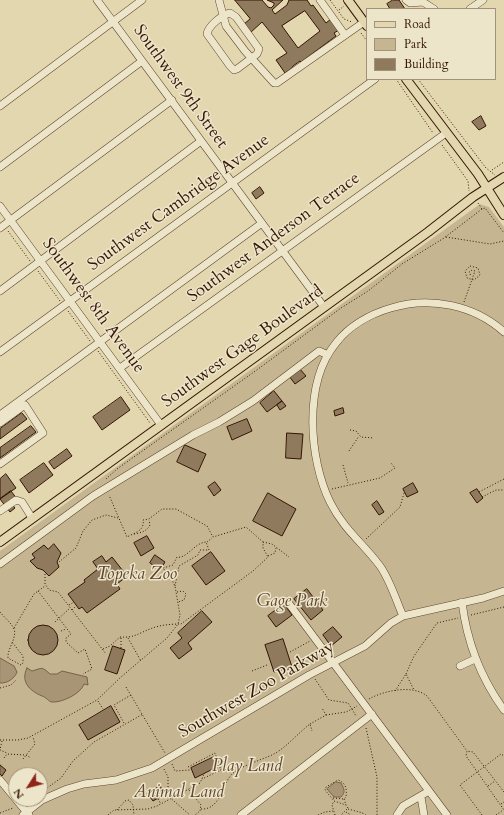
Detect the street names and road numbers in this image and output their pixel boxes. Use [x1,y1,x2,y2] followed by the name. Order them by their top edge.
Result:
[128,21,232,153] street label: Southwest 9th Street
[84,130,274,276] street label: Southwest Cambridge Avenue
[184,169,364,307] street label: Southwest Anderson Terrace
[37,235,149,377] street label: Southwest 8th Avenue
[158,282,328,412] street label: Southwest Gage Boulevard
[176,637,338,743] street label: Southwest Zoo Parkway

